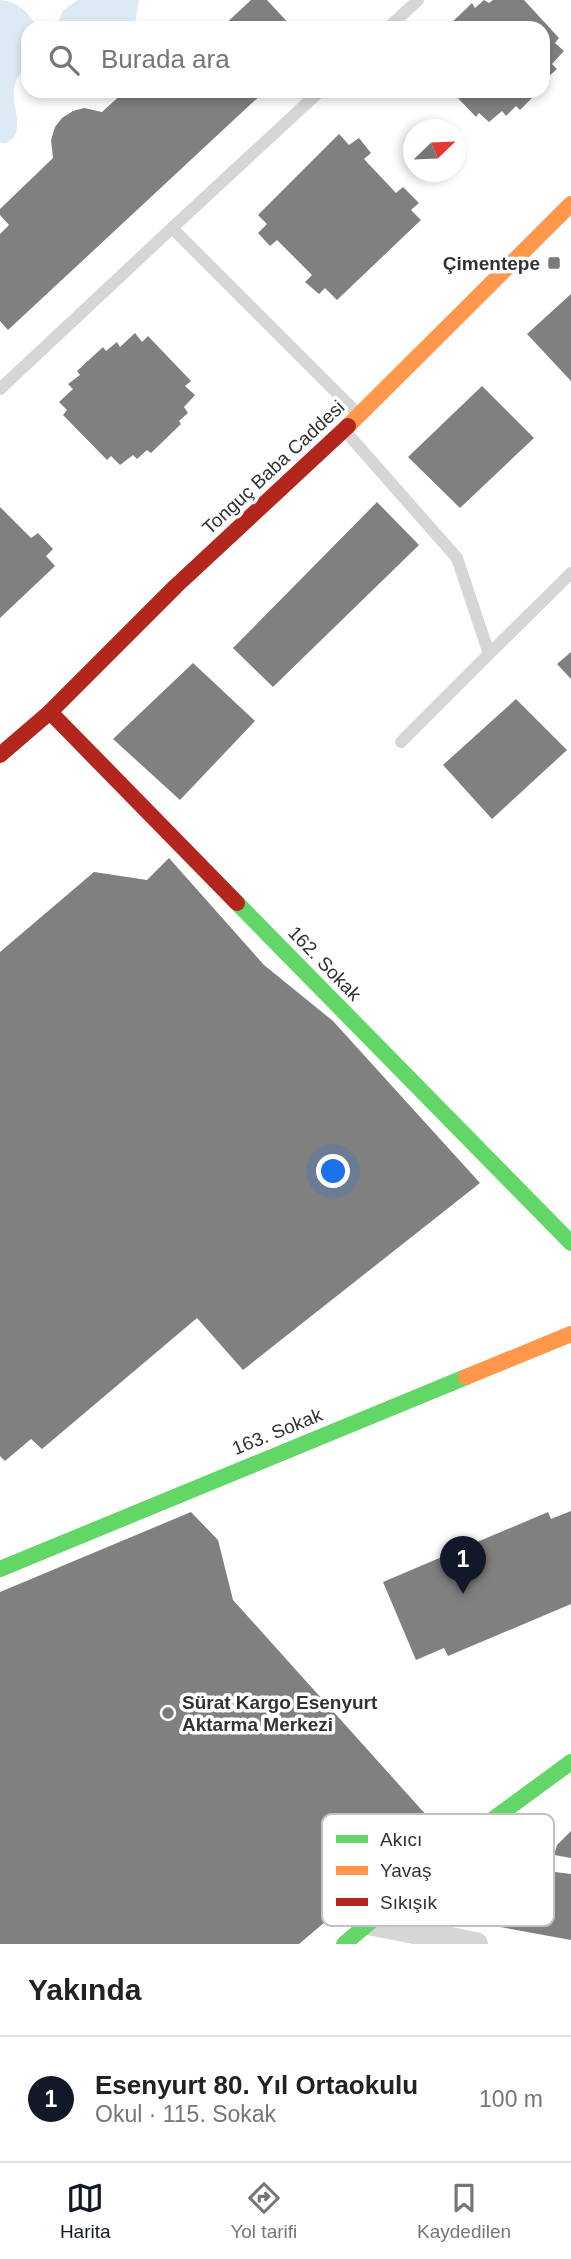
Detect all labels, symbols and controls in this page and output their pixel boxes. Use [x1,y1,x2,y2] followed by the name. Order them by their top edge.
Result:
[21,21,550,98] search box
[45,41,83,79] icon: search
[101,44,230,74] text: Burada ara
[403,119,466,182] north arrow
[443,253,540,274] place label: Çimentepe
[546,255,562,271] marker: Çimentepe
[198,396,348,538] street label: Tonguç Baba Caddesi
[284,922,366,1005] street label: 162. Sokak
[316,1154,350,1188] your location
[229,1404,326,1459] street label: 163. Sokak
[440,1536,486,1594] pin: 1
[182,1692,378,1735] place label: Sürat Kargo Esenyurt Aktarma Merkezi
[160,1705,176,1721] marker: Sürat Kargo Esenyurt Aktarma Merkezi
[322,1814,554,1926] legend
[380,1829,422,1850] text: Akıcı
[380,1860,431,1881] text: Yavaş
[380,1892,438,1913] text: Sıkışık
[28,1973,141,2006] text: Yakında
[95,2070,418,2100] text: Esenyurt 80. Yıl Ortaokulu
[45,2086,57,2112] text: 1
[479,2086,543,2112] text: 100 m
[95,2101,276,2127] text: Okul · 115. Sokak
[60,2179,111,2243] tab: Harita
[230,2179,297,2243] tab: Yol tarifi
[417,2179,511,2243] tab: Kaydedilen

